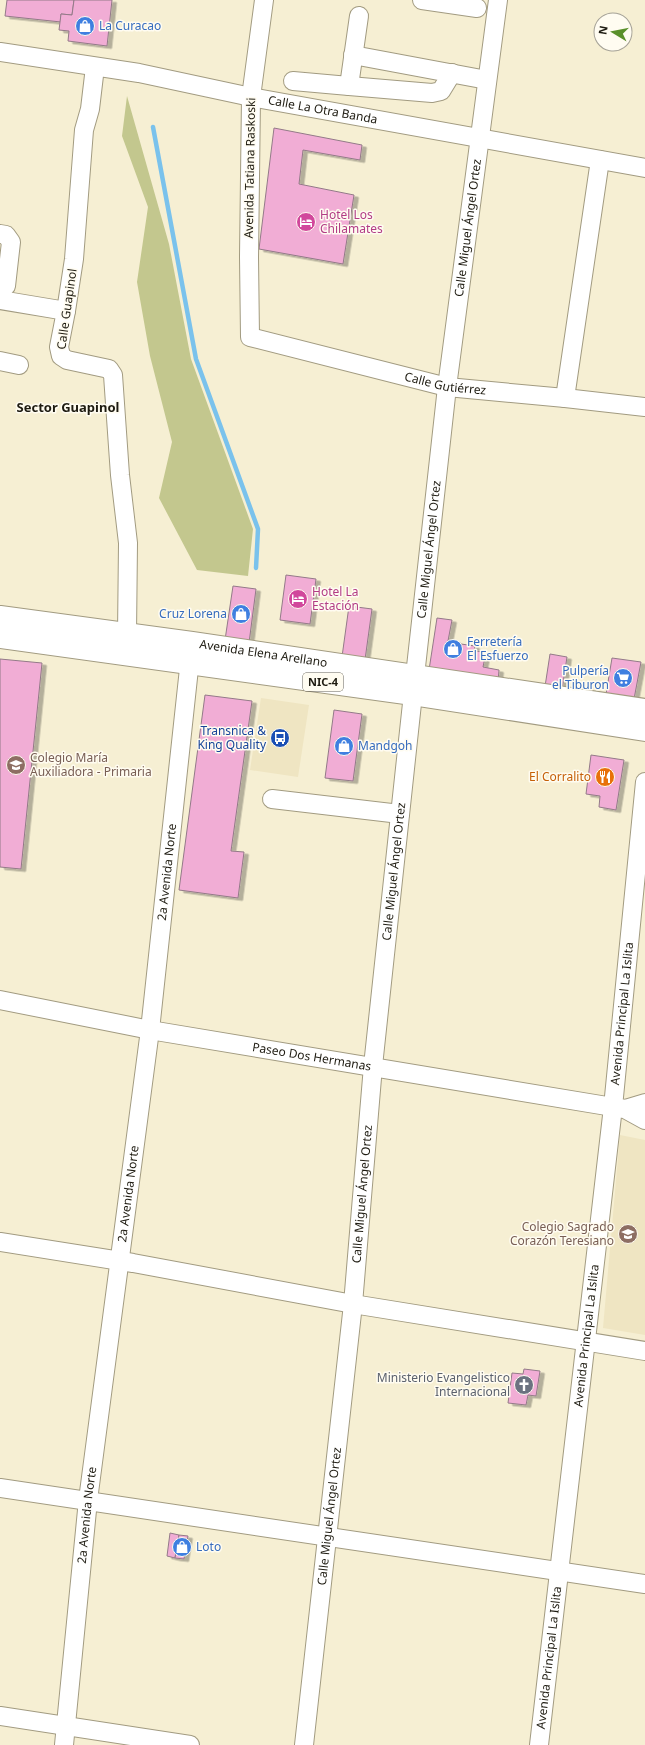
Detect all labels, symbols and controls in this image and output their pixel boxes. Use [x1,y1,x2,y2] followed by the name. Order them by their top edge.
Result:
[593,12,633,52] north arrow
[74,15,96,37] shop icon: La Curacao
[99,17,161,34] place label: La Curacao
[594,24,611,36] text: N
[267,91,379,128] street label: Calle La Otra Banda
[240,97,259,239] street label: Avenida Tatiana Raskoski
[450,158,485,298] street label: Calle Miguel Ángel Ortez
[320,206,383,237] place label: Hotel Los Chilamates
[295,211,317,233] hotel icon: Hotel Los Chilamates
[52,267,81,350] street label: Calle Guapinol
[403,368,487,399] street label: Calle Gutiérrez
[17,398,119,416] district label: Sector Guapinol
[412,479,445,619] street label: Calle Miguel Ángel Ortez
[312,583,359,614] place label: Hotel La Estación
[287,588,309,610] hotel icon: Hotel La Estación
[230,603,252,625] shop icon: Cruz Lorena
[159,605,227,622] place label: Cruz Lorena
[467,633,528,664] place label: Ferretería El Esfuerzo
[198,635,329,671] street label: Avenida Elena Arellano
[442,638,464,660] shop icon: Ferretería El Esfuerzo
[552,662,609,693] place label: Pulpería el Tiburon
[612,667,634,689] supermarket icon: Pulpería el Tiburon
[303,673,343,691] road number: NIC-4
[197,722,267,753] place label: Transnica & King Quality
[269,727,291,749] bus stop icon: Transnica & King Quality
[333,735,355,757] shop icon: Mandgoh
[358,737,412,754] place label: Mandgoh
[30,749,152,780] place label: Colegio María Auxiliadora - Primaria
[5,754,27,776] school or university icon: Colegio María Auxiliadora - Primaria
[594,766,616,788] restaurant icon: El Corralito
[529,768,591,785] place label: El Corralito
[378,801,409,942] street label: Calle Miguel Ángel Ortez
[153,822,180,922] street label: 2a Avenida Norte
[606,941,637,1086] street label: Avenida Principal La Islita
[251,1038,373,1075] street label: Paseo Dos Hermanas
[347,1124,376,1264] street label: Calle Miguel Ángel Ortez
[113,1144,143,1243] street label: 2a Avenida Norte
[510,1218,614,1249] place label: Colegio Sagrado Corazón Teresiano
[617,1223,639,1245] school or university icon: Colegio Sagrado Corazón Teresiano
[569,1263,603,1408] street label: Avenida Principal La Islita
[377,1369,510,1400] place label: Ministerio Evangelistico Internacional
[513,1374,535,1396] church icon: Ministerio Evangelistico Internacional
[313,1446,345,1586] street label: Calle Miguel Ángel Ortez
[73,1465,100,1564] street label: 2a Avenida Norte
[171,1536,193,1558] shop icon: Loto
[196,1538,221,1555] place label: Loto
[532,1585,565,1730] street label: Avenida Principal La Islita

